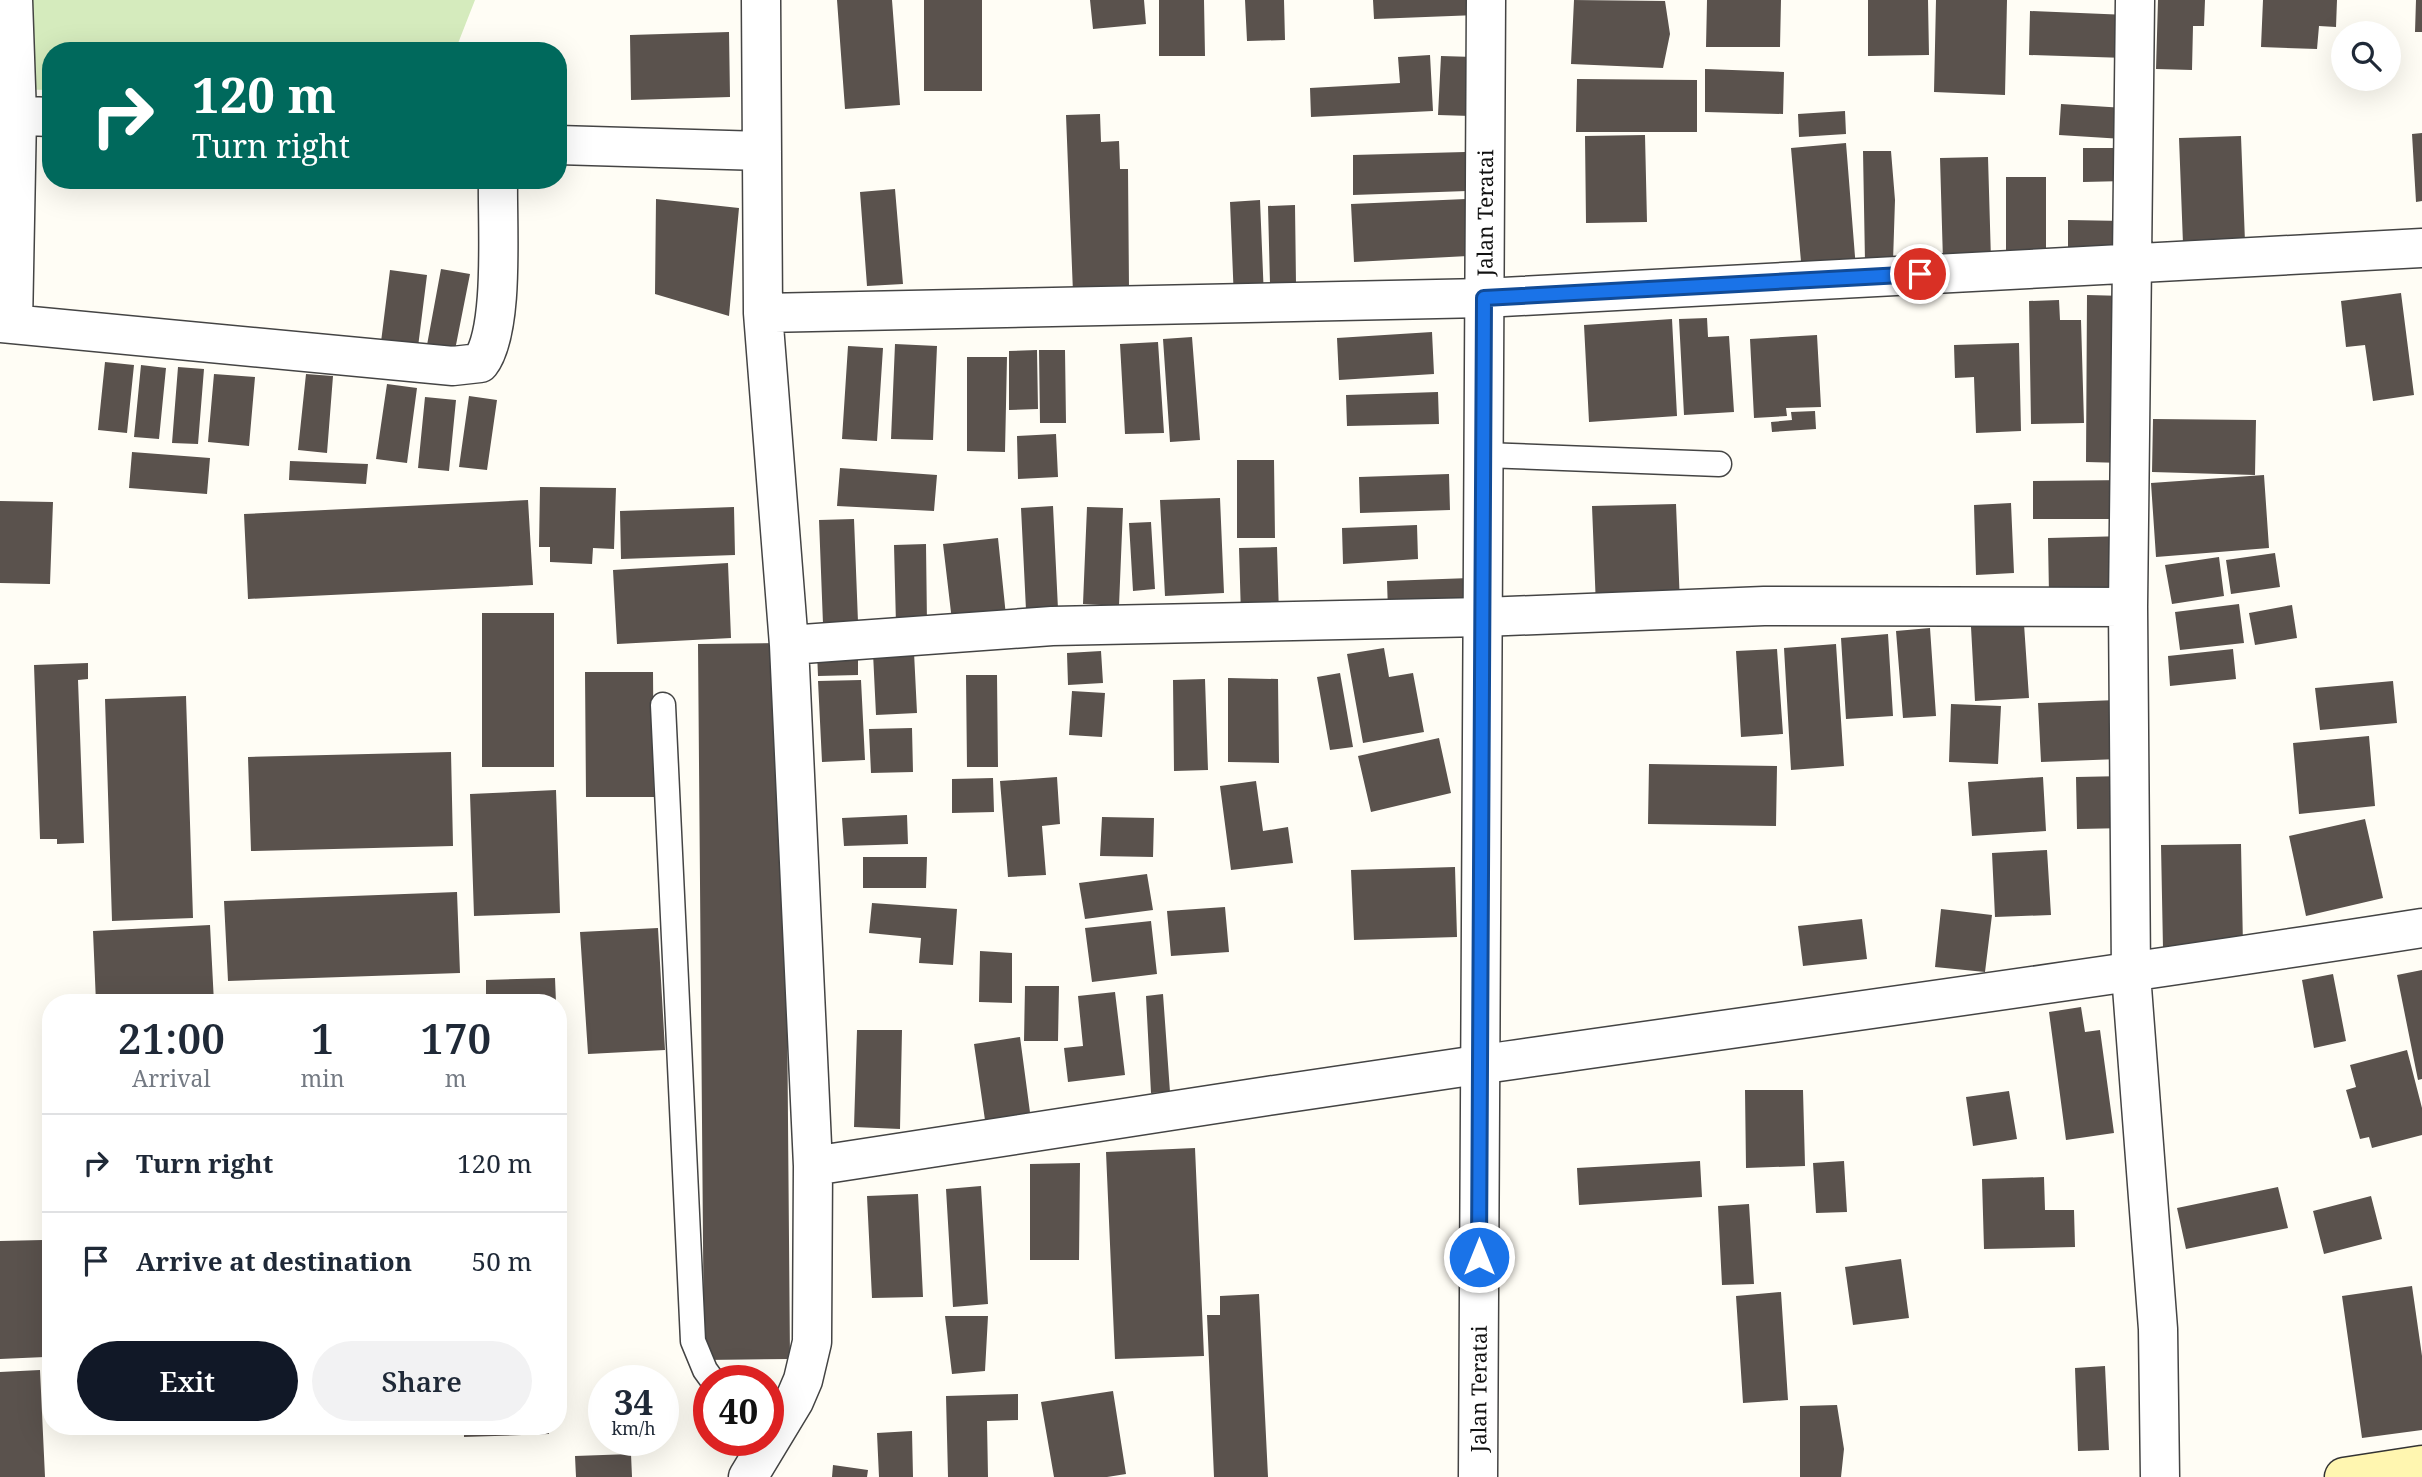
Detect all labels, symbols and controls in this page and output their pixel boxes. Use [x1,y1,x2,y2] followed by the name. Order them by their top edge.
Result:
[2331,21,2401,91] map controls
[2331,21,2401,91] button: search
[192,61,336,127] text: 120 m
[77,70,168,161] icon: right
[192,124,350,167] text: Turn right
[1470,149,1499,278] street label: Jalan Teratai
[1890,244,1950,304] pin
[1901,255,1939,293] icon: arrive
[118,1009,225,1066] text: 21:00
[311,1009,334,1066] text: 1
[420,1009,491,1066] text: 170
[132,1062,211,1094] text: Arrival
[301,1062,345,1094] text: min
[445,1062,467,1094] text: m
[77,1144,115,1182] icon: right
[136,1145,273,1181] text: Turn right
[457,1145,532,1181] text: 120 m
[1442,1220,1516,1294] position arrow
[77,1242,115,1280] icon: arrive
[136,1243,412,1279] text: Arrive at destination
[472,1243,532,1279] text: 50 m
[1464,1325,1493,1454] street label: Jalan Teratai
[77,1341,298,1421] button: Exit
[312,1341,532,1421] button: Share
[693,1365,784,1456] speed limit sign: 40
[614,1378,653,1425] text: 34
[611,1416,656,1440] text: km/h

